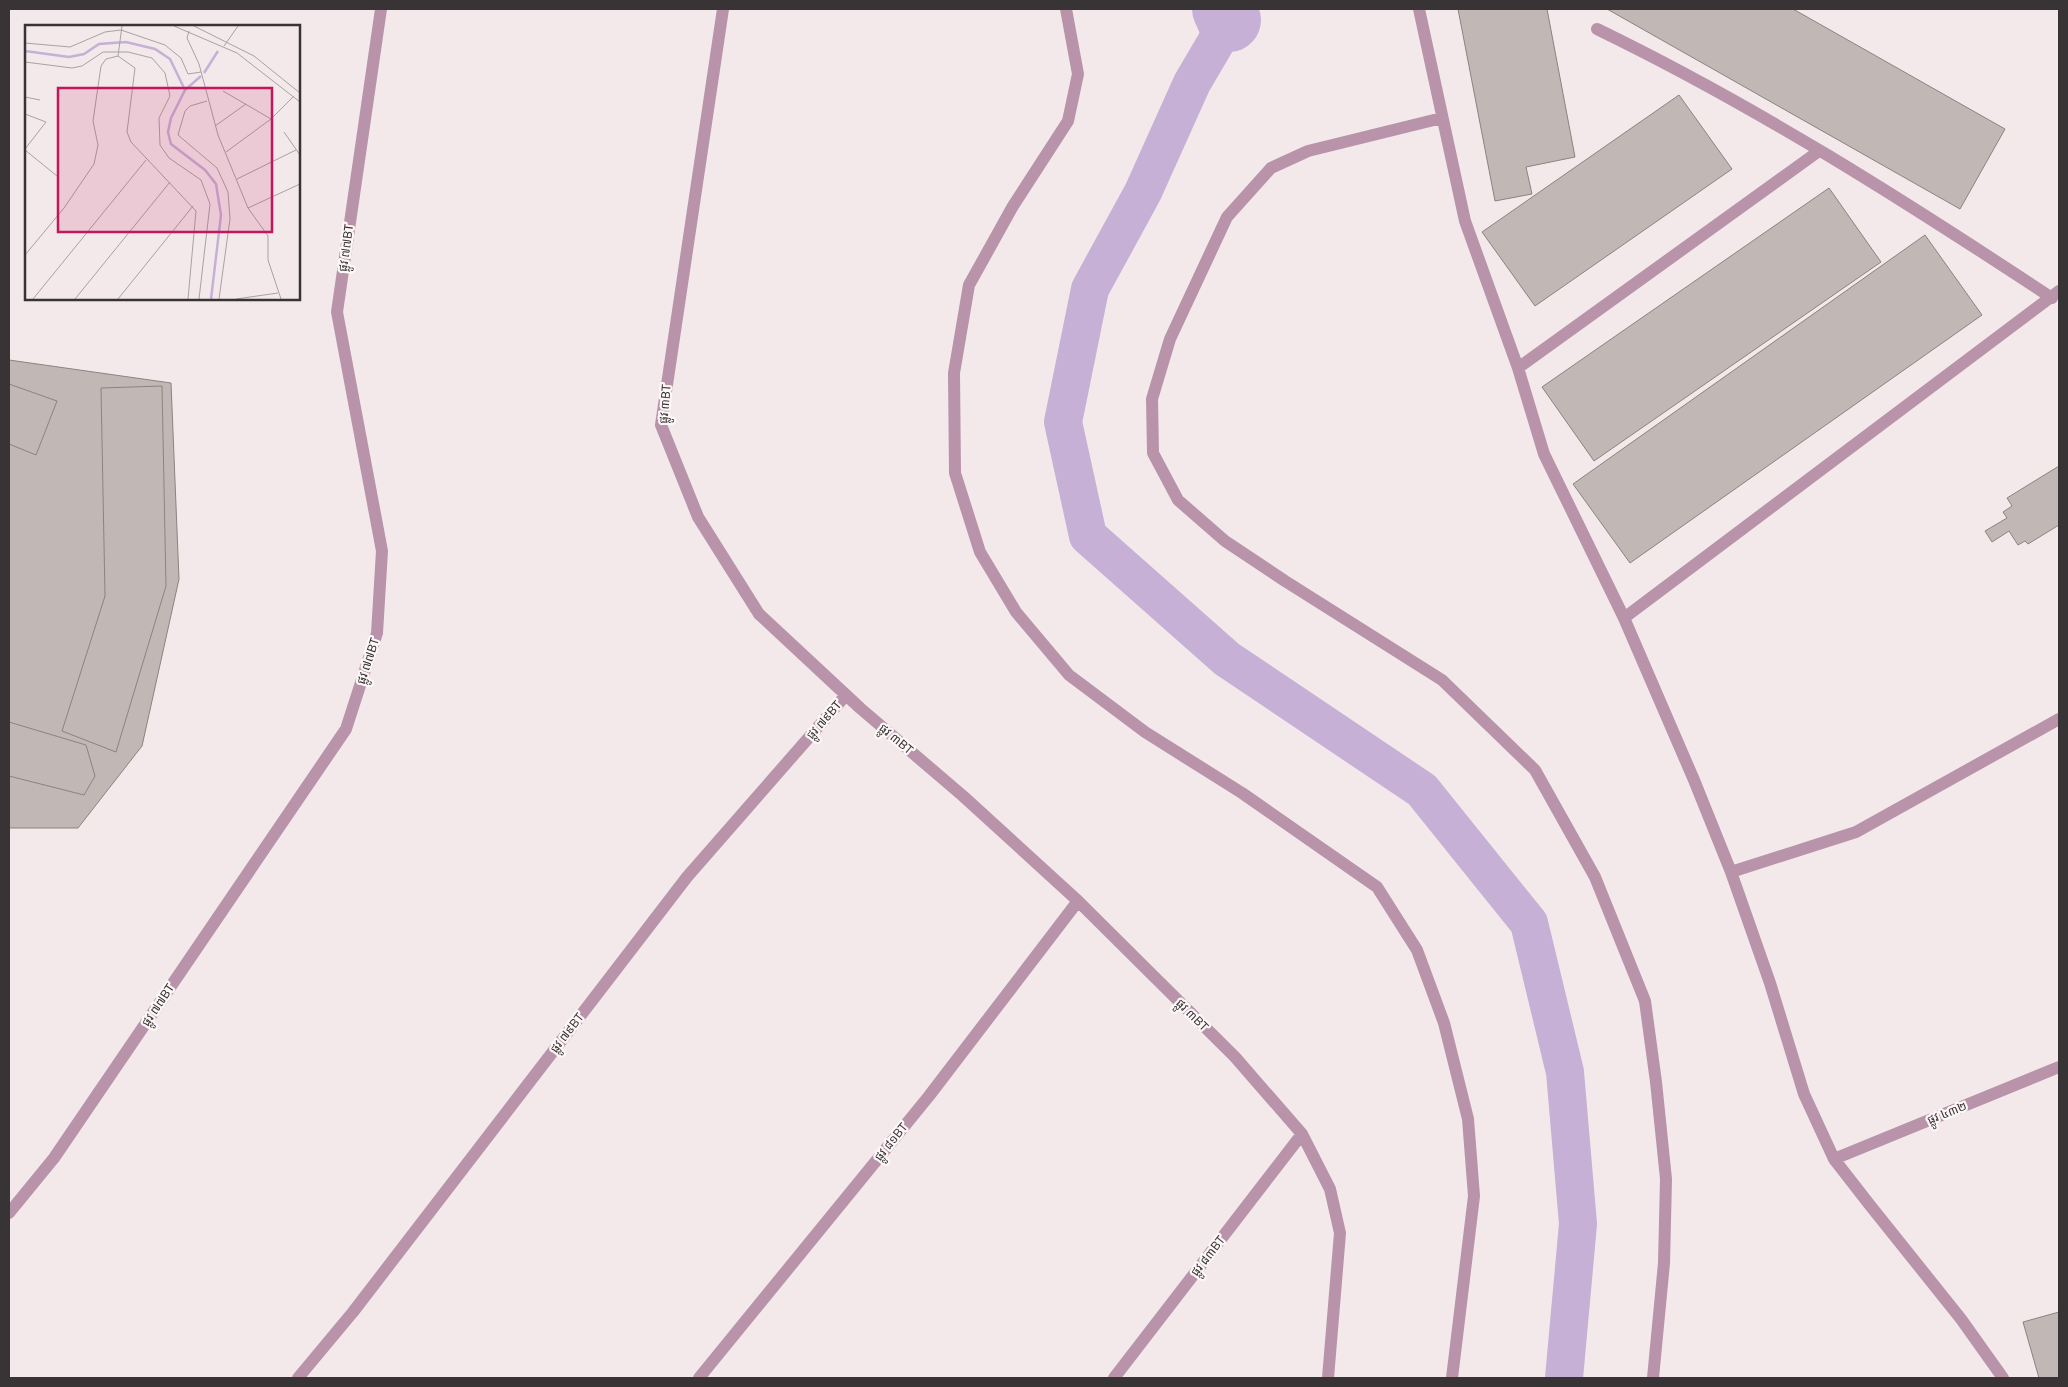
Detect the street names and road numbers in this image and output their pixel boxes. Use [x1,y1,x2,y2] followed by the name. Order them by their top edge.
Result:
[336,223,360,273] street label: ផ្លូវ ៧៧BT
[656,384,677,425] street label: ផ្លូវ ៣BT
[354,636,385,687] street label: ផ្លូវ ៧៧BT
[804,698,847,744] street label: ផ្លូវ ៧៩BT
[874,721,916,760] street label: ផ្លូវ ៣BT
[139,981,180,1031] street label: ផ្លូវ ៧៧BT
[1171,996,1211,1036] street label: ផ្លូវ ៣BT
[547,1010,590,1058] street label: ផ្លូវ ៧៩BT
[1925,1099,1970,1131] street label: ផ្លូវ ៤៣២
[872,1120,913,1166] street label: ផ្លូវ ៨១BT
[1188,1233,1231,1281] street label: ផ្លូវ ៨៣BT

